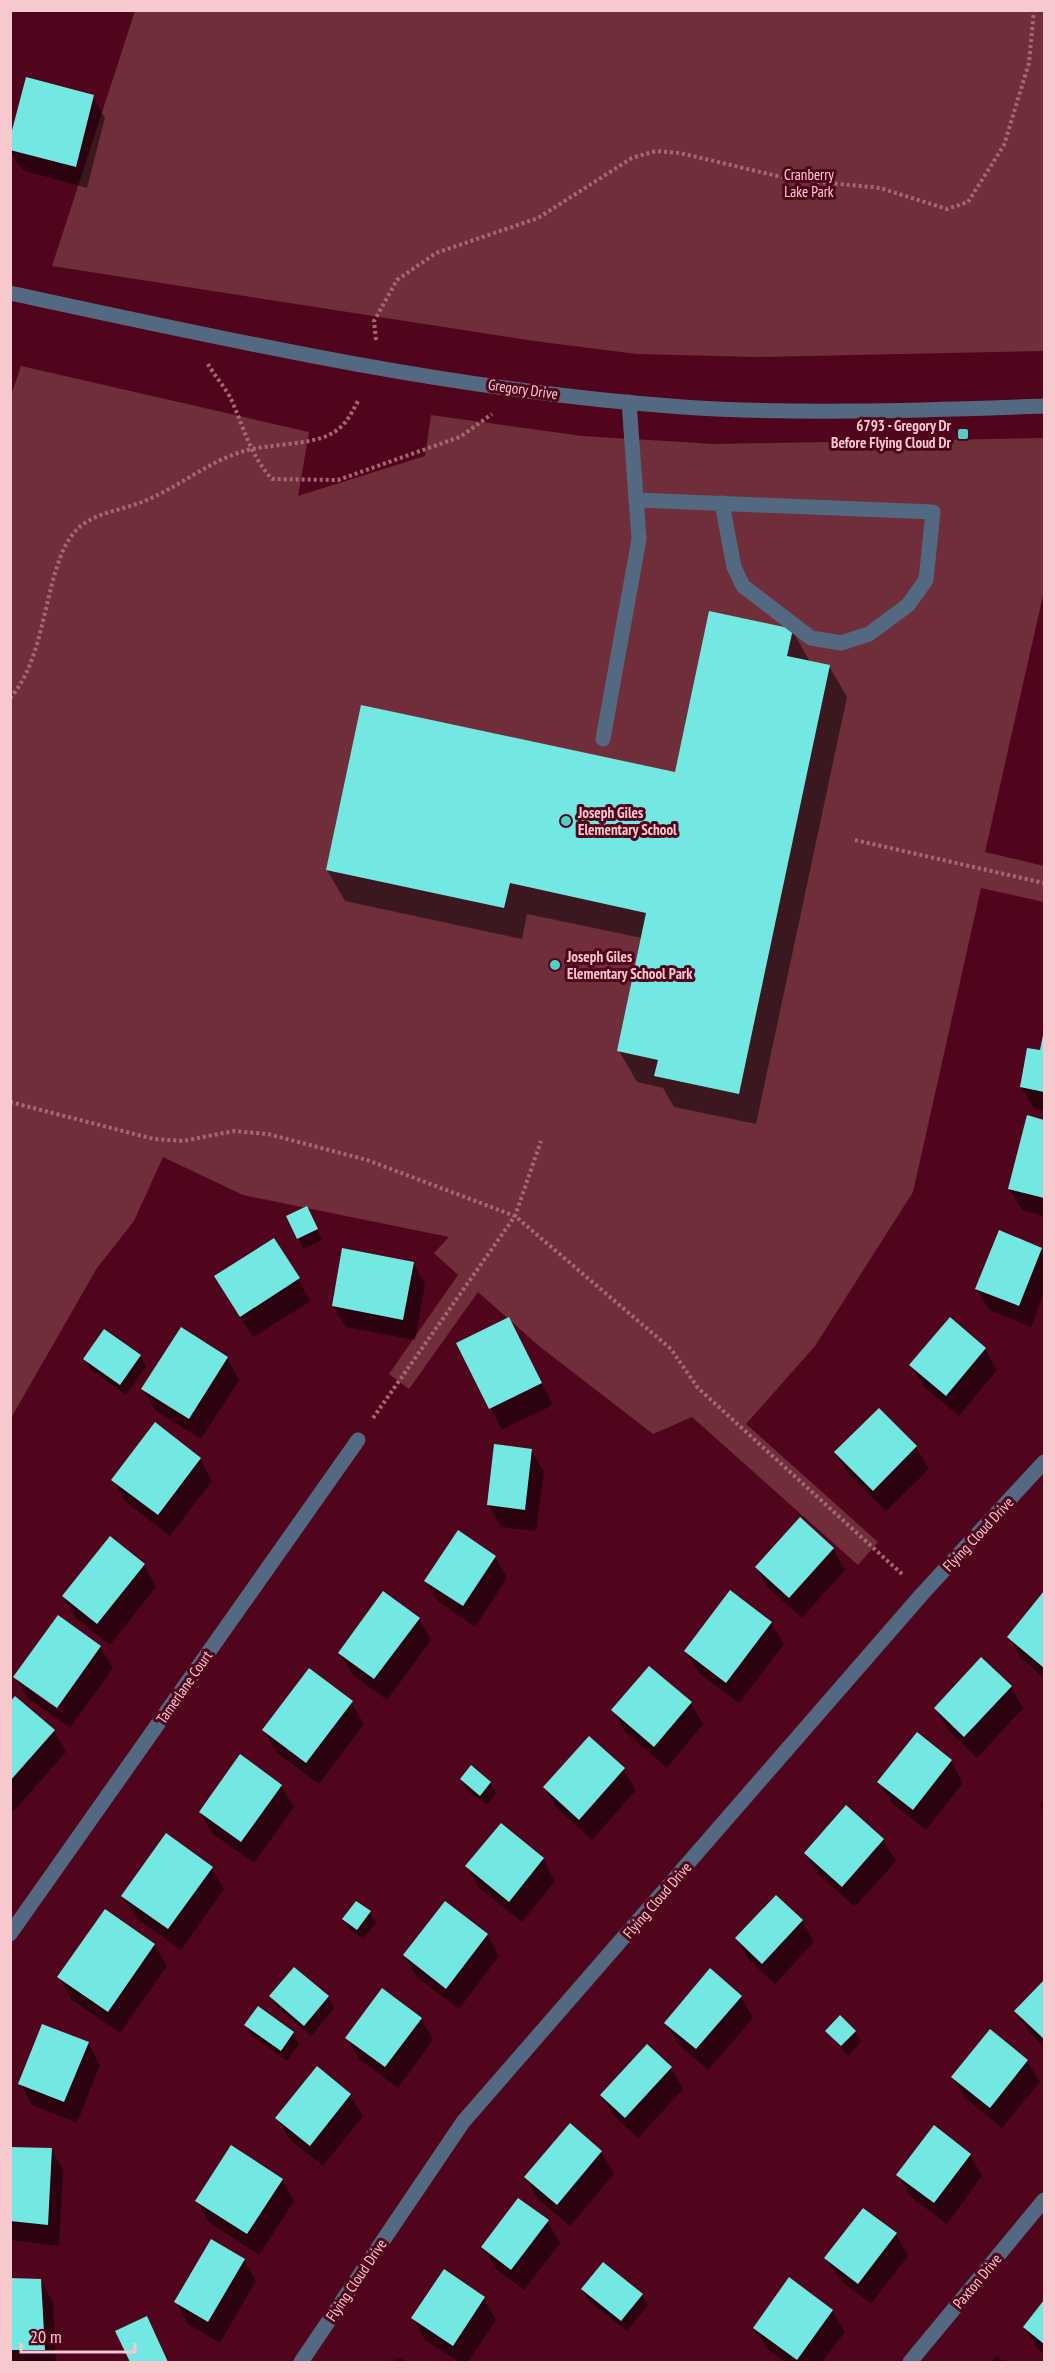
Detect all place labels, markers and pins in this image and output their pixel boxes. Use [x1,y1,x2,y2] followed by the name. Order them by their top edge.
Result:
[831,416,952,452] place label: 6793 - Gregory Dr Before Flying Cloud Dr
[956,427,970,441] marker: 6793 - Gregory Dr Before Flying Cloud Dr
[577,803,677,839] place label: Joseph Giles Elementary School
[559,814,573,828] marker: Joseph Giles Elementary School
[566,947,693,983] place label: Joseph Giles Elementary School Park
[548,958,562,972] marker: Joseph Giles Elementary School Park

